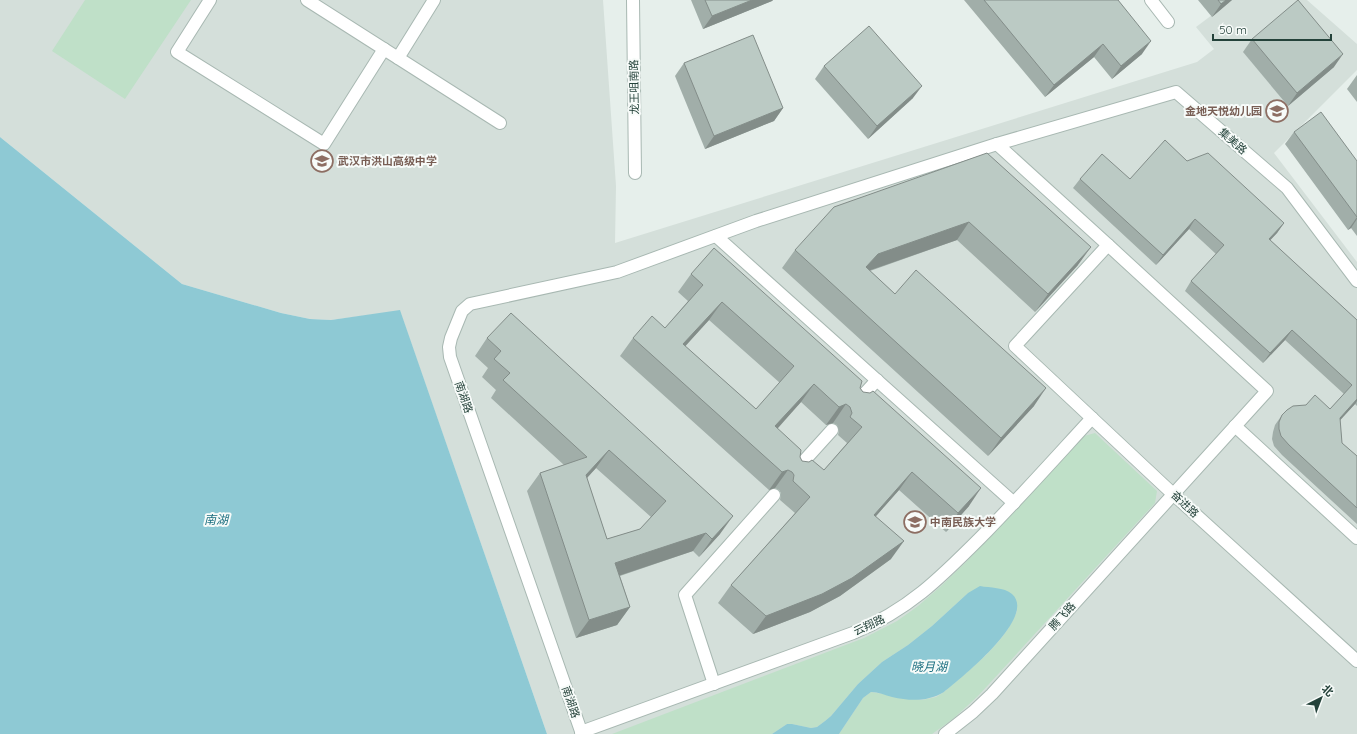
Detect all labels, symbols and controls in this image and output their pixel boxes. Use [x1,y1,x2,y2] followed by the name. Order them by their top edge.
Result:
[1213,16,1331,42] scale bar
[1219,22,1247,37] text: 50 m
[627,59,641,115] street label: 龙王咀南路
[1264,98,1290,124] school or university icon: 金地天悦幼儿园
[1185,104,1262,118] place label: 金地天悦幼儿园
[1216,125,1250,157] street label: 集美路
[309,148,335,174] school or university icon: 武汉市洪山高级中学
[338,154,437,168] place label: 武汉市洪山高级中学
[452,379,476,415] street label: 南湖路
[1168,488,1202,520] street label: 奋进路
[902,509,928,535] school or university icon: 中南民族大学
[204,512,230,527] water label: 南湖
[930,515,996,529] place label: 中南民族大学
[1046,599,1078,633] street label: 腾飞路
[851,612,887,638] street label: 云翔路
[911,659,949,674] water label: 晓月湖
[1301,678,1341,718] north arrow
[1319,682,1336,699] text: 北
[559,684,583,720] street label: 南湖路

